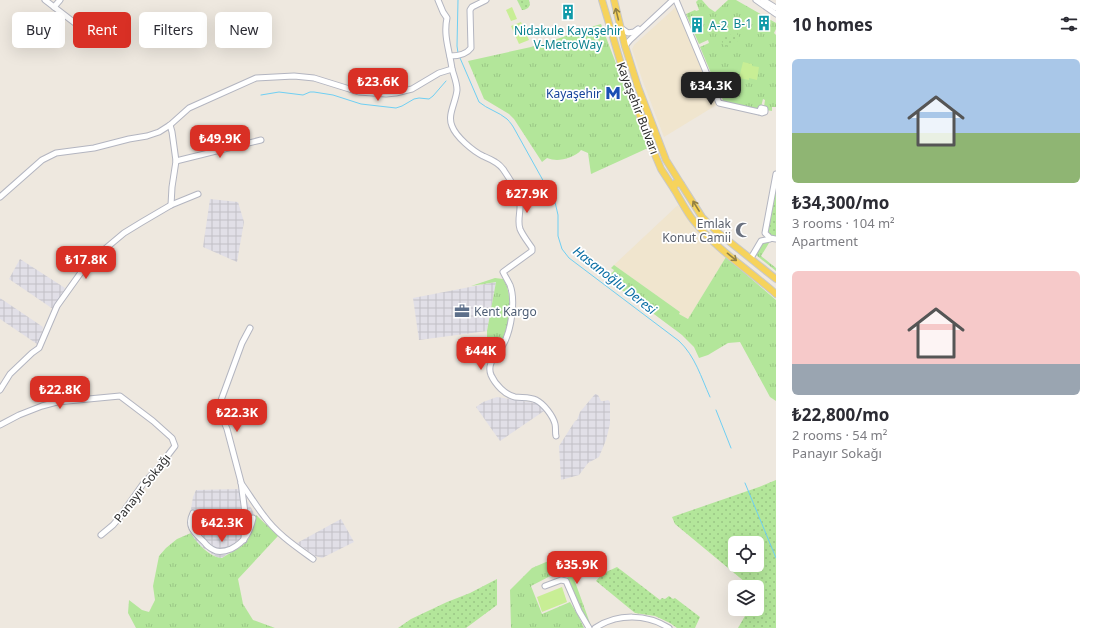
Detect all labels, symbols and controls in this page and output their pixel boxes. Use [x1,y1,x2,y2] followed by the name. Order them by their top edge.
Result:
[559,3,577,21] building icon: Nidakule Kayaşehir V-MetroWay
[613,8,621,21] one-way arrow
[12,12,65,48] chip: Buy
[73,12,131,48] chip: Rent
[139,12,207,48] chip: Filters
[215,12,272,48] chip: New
[792,13,873,36] text: 10 homes
[1058,13,1080,35] icon: filters
[755,14,773,32] building icon: B-1
[733,15,752,32] place label: B-1
[688,16,706,34] building icon: A-2
[709,17,728,34] place label: A-2
[514,22,622,53] place label: Nidakule Kayaşehir V-MetroWay
[613,60,663,156] street label: Kayaşehir Bulvarı
[345,68,411,102] pin: ₺23.6K
[357,72,399,90] text: ₺23.6K
[678,72,744,106] pin: ₺34.3K
[690,76,732,94] text: ₺34.3K
[604,84,622,102] metro station icon: Kayaşehir
[546,85,601,102] place label: Kayaşehir
[900,85,972,157] icon: home
[187,125,253,159] pin: ₺49.9K
[199,129,241,147] text: ₺49.9K
[494,180,560,214] pin: ₺27.9K
[506,184,548,202] text: ₺27.9K
[792,191,889,214] text: ₺34,300/mo
[691,201,700,212] one-way arrow
[792,214,895,232] text: 3 rooms · 104 m²
[662,215,732,246] place label: Emlak Konut Camii
[734,221,752,239] mosque icon: Emlak Konut Camii
[792,232,858,250] text: Apartment
[570,242,661,319] water label: Hasanoğlu Deresi
[53,246,119,280] pin: ₺17.8K
[65,250,107,268] text: ₺17.8K
[727,252,737,261] one-way arrow
[900,297,972,369] icon: home
[453,302,471,320] office icon: Kent Kargo
[474,303,537,320] place label: Kent Kargo
[457,337,505,371] pin: ₺44K
[466,341,496,359] text: ₺44K
[27,376,93,410] pin: ₺22.8K
[39,380,81,398] text: ₺22.8K
[204,399,270,433] pin: ₺22.3K
[216,403,258,421] text: ₺22.3K
[792,403,889,426] text: ₺22,800/mo
[792,426,887,444] text: 2 rooms · 54 m²
[792,444,882,462] text: Panayır Sokağı
[110,450,174,526] street label: Panayır Sokağı
[189,509,255,543] pin: ₺42.3K
[201,513,243,531] text: ₺42.3K
[728,536,764,616] map controls
[728,536,764,572] button: locate
[544,551,610,585] pin: ₺35.9K
[556,555,598,573] text: ₺35.9K
[728,580,764,616] button: layers

